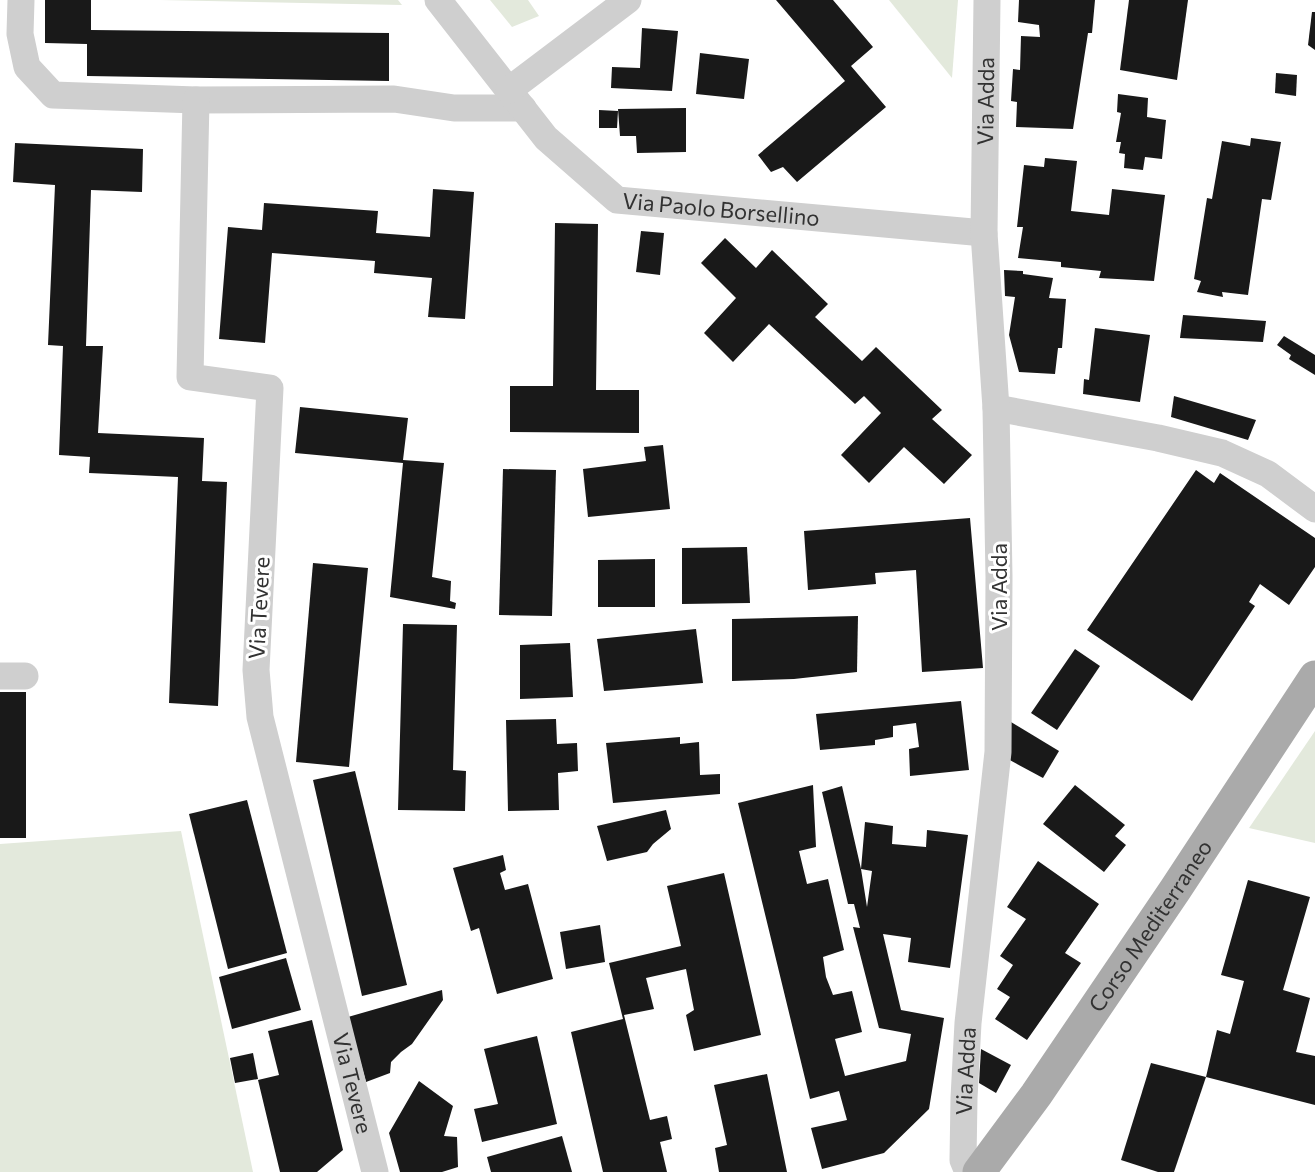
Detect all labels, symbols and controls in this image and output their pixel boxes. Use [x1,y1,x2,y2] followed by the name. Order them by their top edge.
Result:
[971,57,999,145] street label: Via Adda
[621,187,821,231] street label: Via Paolo Borsellino
[985,543,1012,631] street label: Via Adda
[242,556,275,660] street label: Via Tevere
[1082,834,1217,1017] street label: Corso Mediterraneo
[950,1026,981,1115] street label: Via Adda
[327,1030,379,1136] street label: Via Tevere

